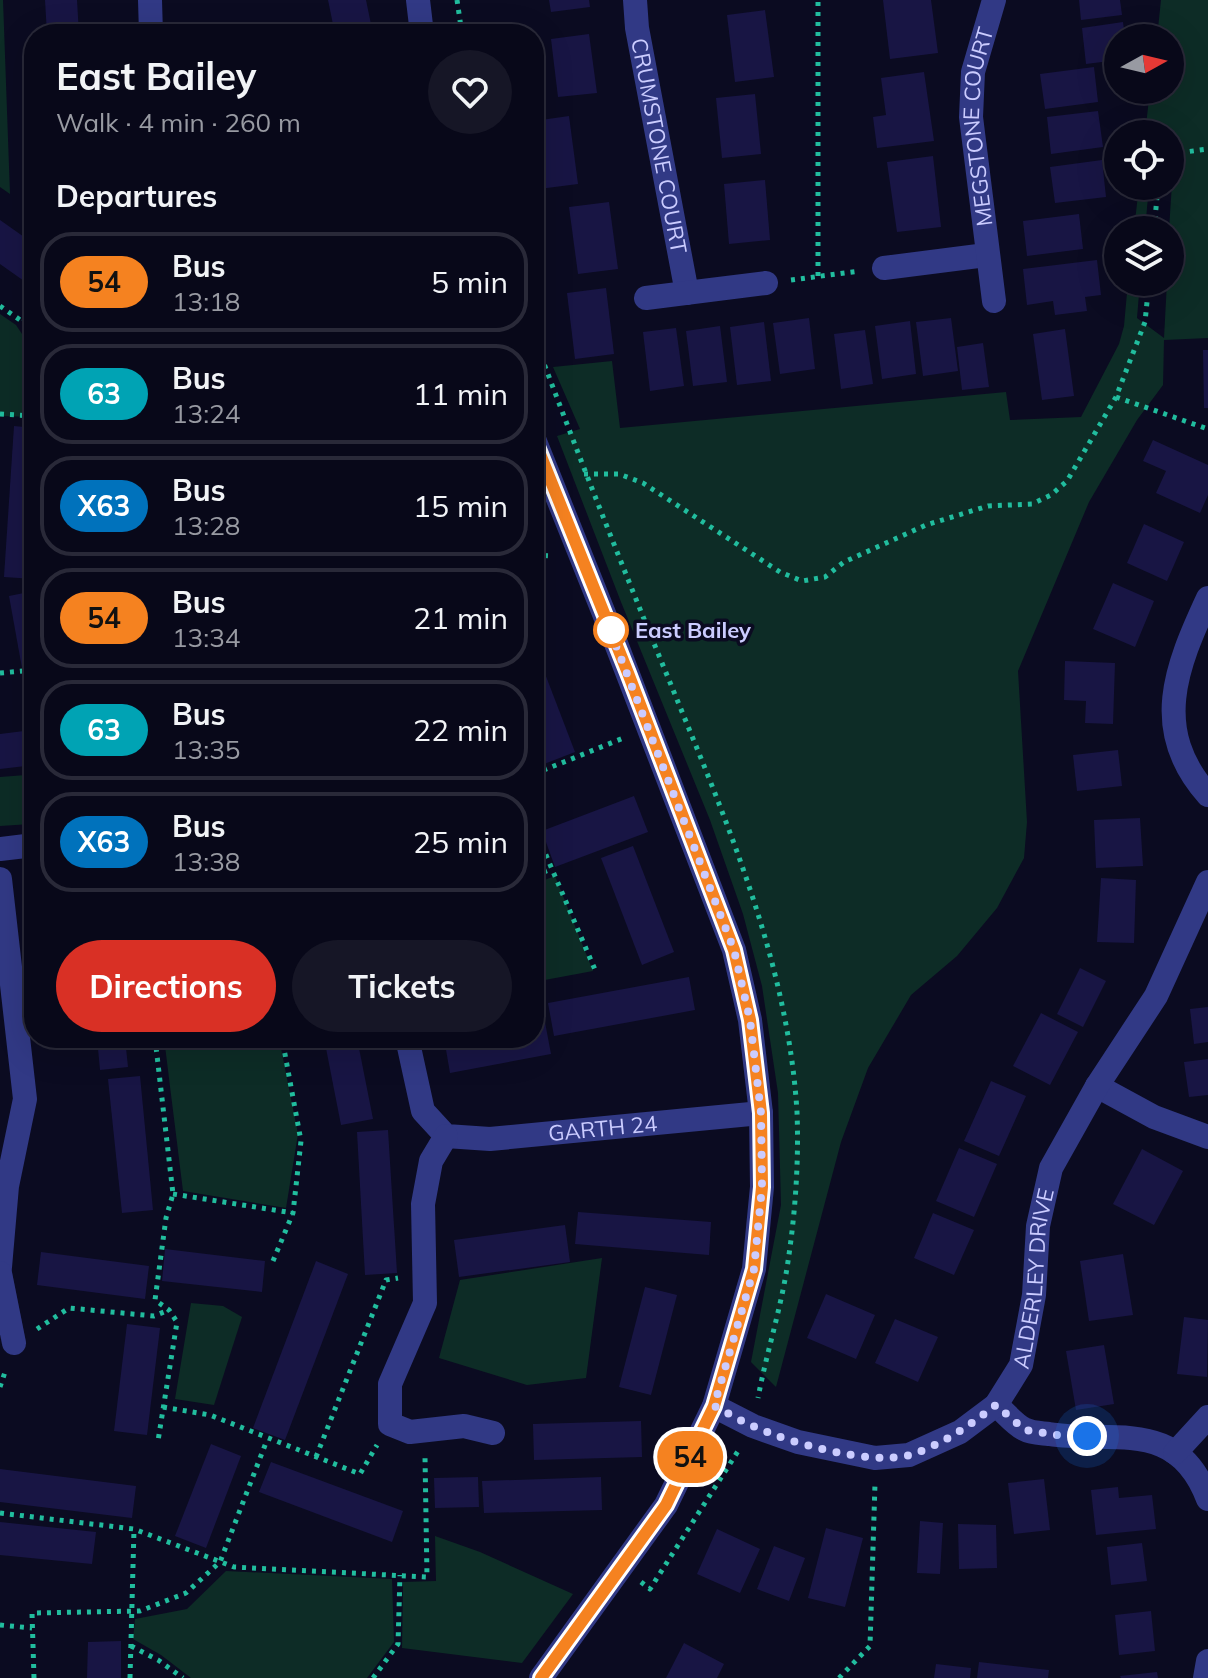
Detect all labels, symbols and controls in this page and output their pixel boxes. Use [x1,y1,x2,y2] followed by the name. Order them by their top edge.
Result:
[957,24,999,228] street label: MEGSTONE COURT
[1104,24,1184,104] north arrow
[1104,24,1184,296] map controls
[625,36,693,256] street label: CRUMSTONE COURT
[428,50,512,134] button: heart
[56,52,256,100] text: East Bailey
[56,106,301,139] text: Walk · 4 min · 260 m
[1104,120,1184,200] button: locate
[56,177,217,215] text: Departures
[1104,216,1184,296] button: layers
[172,247,226,285] text: Bus
[431,263,508,301] text: 5 min
[87,264,121,299] text: 54
[172,285,240,318] text: 13:18
[172,359,226,397] text: Bus
[413,375,508,413] text: 11 min
[87,376,121,411] text: 63
[172,397,240,430] text: 13:24
[172,471,226,509] text: Bus
[413,487,508,525] text: 15 min
[78,488,130,523] text: X63
[172,509,240,542] text: 13:28
[172,583,226,621] text: Bus
[413,599,508,637] text: 21 min
[87,600,121,635] text: 54
[594,613,628,647] marker: East Bailey
[635,616,751,644] place label: East Bailey
[172,621,240,654] text: 13:34
[172,695,226,733] text: Bus
[413,711,508,749] text: 22 min
[87,712,121,747] text: 63
[172,733,240,766] text: 13:35
[172,807,226,845] text: Bus
[413,823,508,861] text: 25 min
[78,824,130,859] text: X63
[172,845,240,878] text: 13:38
[56,940,276,1032] button: Directions
[292,940,512,1032] button: Tickets
[547,1109,658,1147] street label: GARTH 24
[1007,1185,1060,1371] street label: ALDERLEY DRIVE
[1067,1416,1107,1456] your location
[654,1431,726,1483] line badge: 54
[673,1439,707,1474] text: 54

